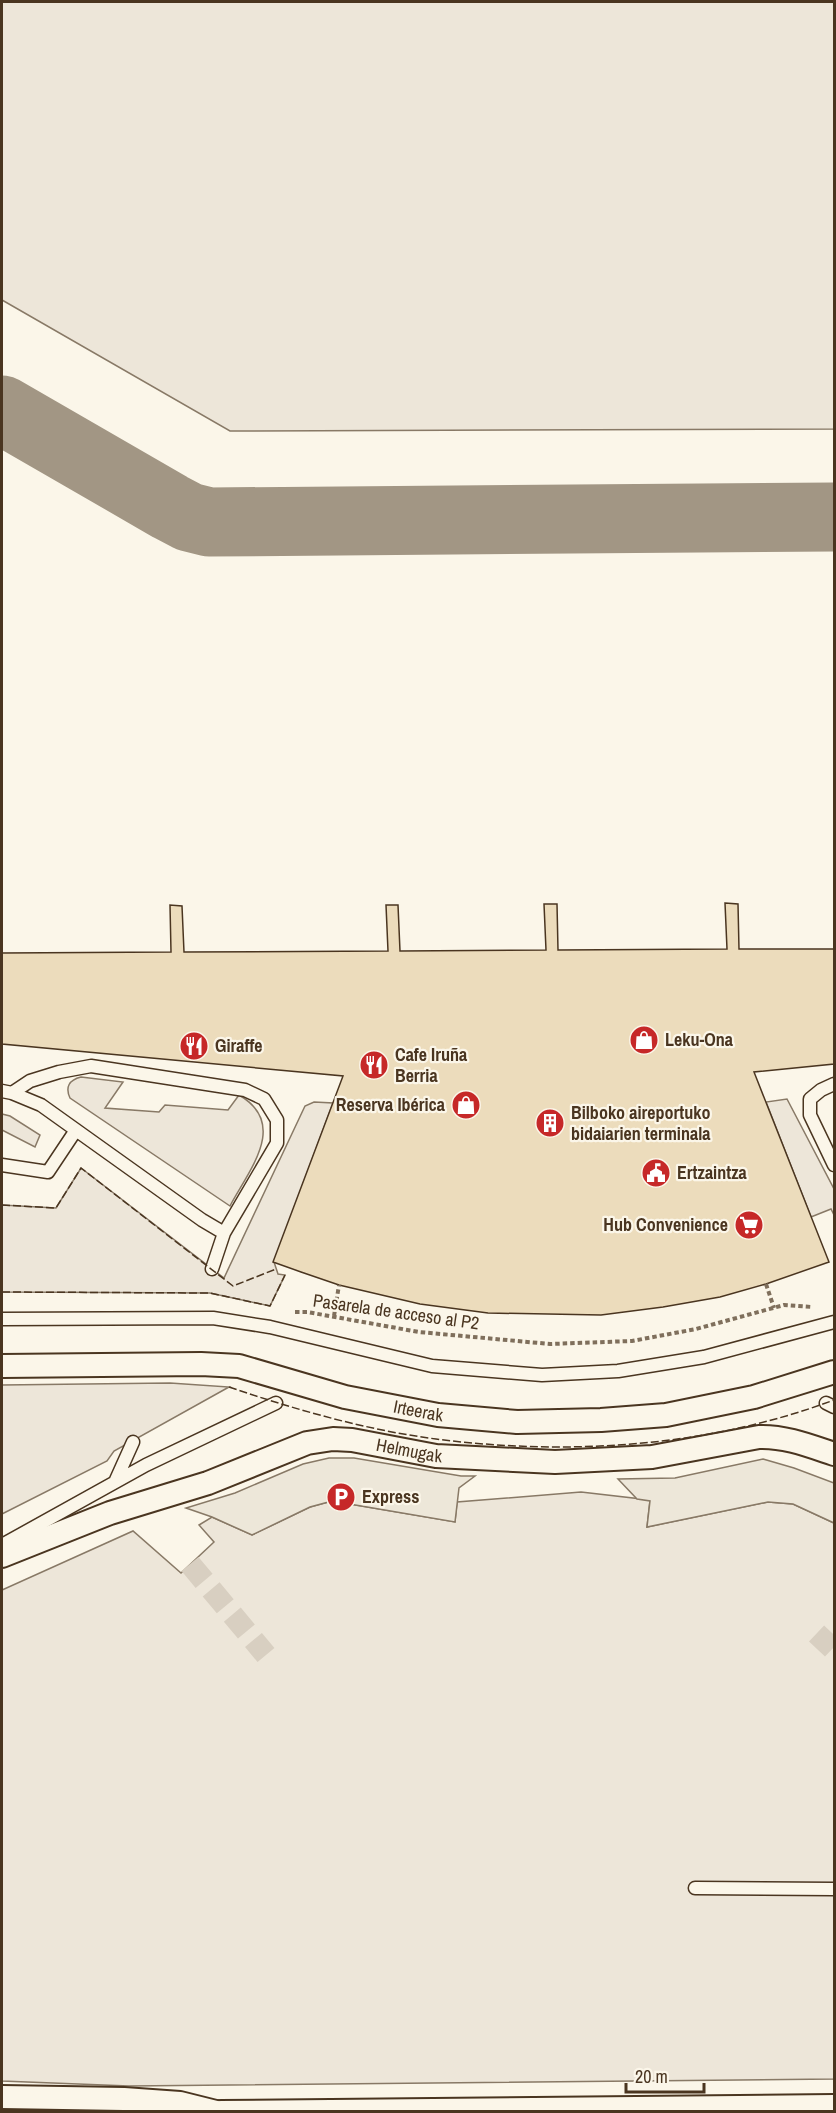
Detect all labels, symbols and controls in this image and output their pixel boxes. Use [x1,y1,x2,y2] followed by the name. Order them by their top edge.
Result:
[628,1024,660,1056] shop icon: Leku-Ona
[665,1027,734,1052] place label: Leku-Ona
[178,1030,210,1062] restaurant icon: Giraffe
[215,1033,263,1058] place label: Giraffe
[395,1042,468,1088] place label: Cafe Iruña Berria
[358,1049,390,1081] restaurant icon: Cafe Iruña Berria
[450,1089,482,1121] shop icon: Reserva Ibérica
[336,1092,446,1117] place label: Reserva Ibérica
[571,1100,711,1146] place label: Bilboko aireportuko bidaiarien terminala
[534,1107,566,1139] building icon: Bilboko aireportuko bidaiarien terminala
[640,1157,672,1189] public building icon: Ertzaintza
[677,1160,748,1185] place label: Ertzaintza
[733,1209,765,1241] supermarket icon: Hub Convenience
[603,1212,728,1237] place label: Hub Convenience
[311,1287,481,1336] street label: Pasarela de acceso al P2
[391,1394,445,1427] street label: Irteerak
[374,1432,443,1468] street label: Helmugak
[325,1481,357,1513] parking icon: Express
[362,1484,419,1509] place label: Express
[626,2056,704,2094] scale bar
[635,2064,668,2089] text: 20 m

